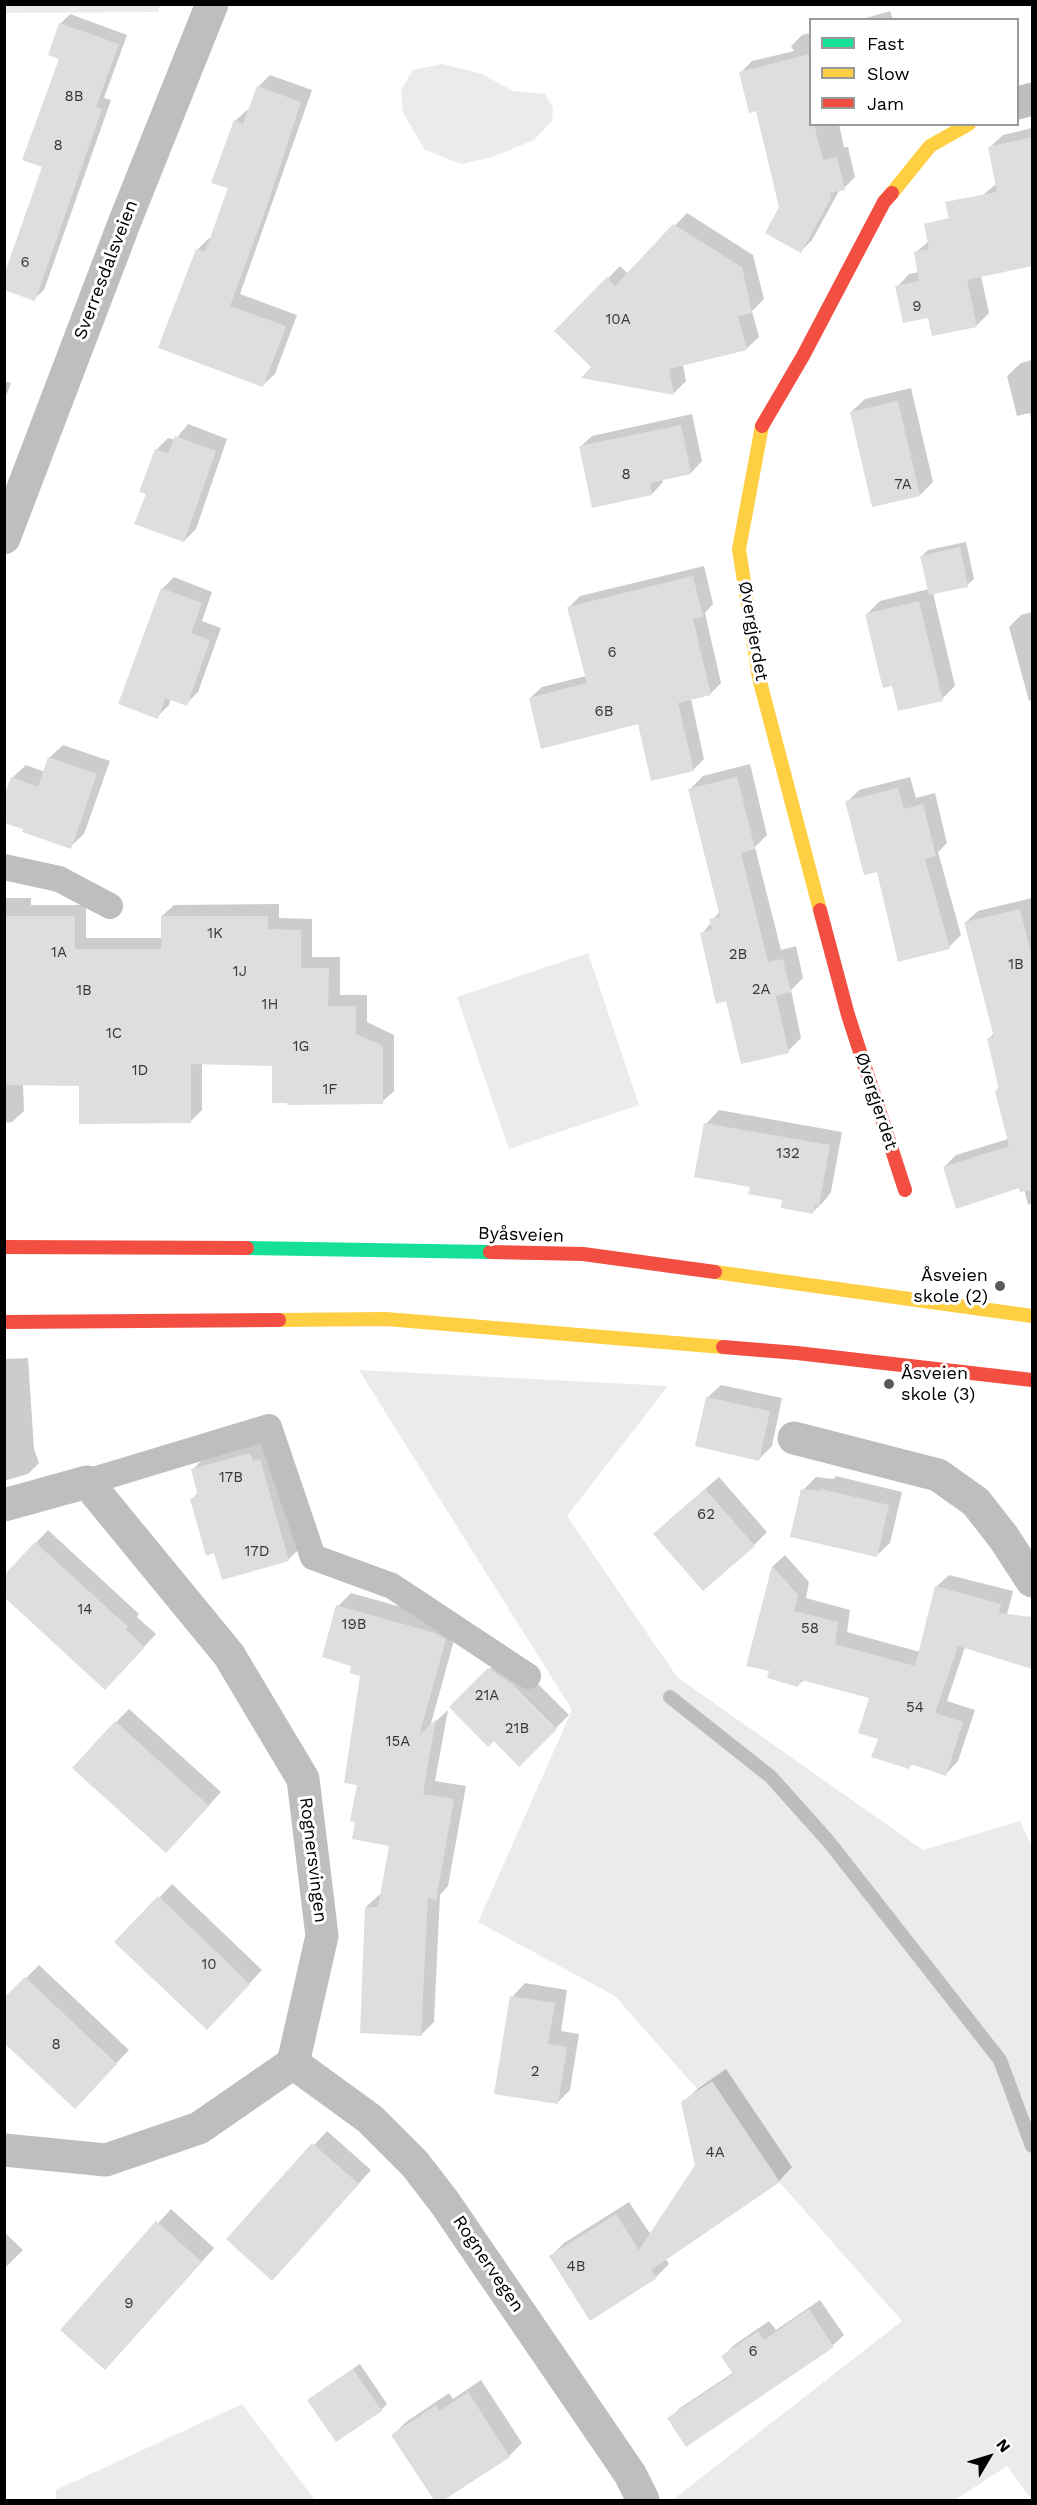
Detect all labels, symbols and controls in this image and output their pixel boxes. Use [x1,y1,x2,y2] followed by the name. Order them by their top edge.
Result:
[809,18,1019,126] legend
[867,33,904,54] text: Fast
[867,63,910,84] text: Slow
[64,88,84,106] house number: 8B
[867,93,904,114] text: Jam
[53,137,63,155] house number: 8
[69,197,143,343] street label: Sverresdalsveien
[20,254,30,272] house number: 6
[912,298,922,316] house number: 9
[605,311,631,329] house number: 10A
[621,466,631,484] house number: 8
[894,476,912,494] house number: 7A
[734,579,772,683] street label: Øvergjerdet
[607,644,617,662] house number: 6
[595,703,613,721] house number: 6B
[207,925,223,943] house number: 1K
[51,944,67,962] house number: 1A
[729,946,747,964] house number: 2B
[1008,956,1024,974] house number: 1B
[233,963,247,981] house number: 1J
[752,981,770,999] house number: 2A
[76,982,92,1000] house number: 1B
[262,996,278,1014] house number: 1H
[106,1025,122,1043] house number: 1C
[293,1038,309,1056] house number: 1G
[850,1050,902,1152] street label: Øvergjerdet
[132,1062,148,1080] house number: 1D
[323,1081,337,1099] house number: 1F
[776,1145,800,1163] house number: 132
[477,1223,565,1247] street label: Byåsveien
[913,1265,988,1308] place label: Åsveien skole (2)
[993,1279,1007,1293] marker: Åsveien skole (2)
[901,1363,975,1406] place label: Åsveien skole (3)
[882,1377,896,1391] marker: Åsveien skole (3)
[219,1469,243,1487] house number: 17B
[697,1506,715,1524] house number: 62
[244,1543,270,1561] house number: 17D
[77,1601,93,1619] house number: 14
[342,1616,366,1634] house number: 19B
[801,1620,819,1638] house number: 58
[475,1687,499,1705] house number: 21A
[906,1699,924,1717] house number: 54
[505,1720,529,1738] house number: 21B
[386,1733,410,1751] house number: 15A
[295,1796,331,1924] street label: Rognersvingen
[201,1956,217,1974] house number: 10
[51,2036,61,2054] house number: 8
[531,2063,539,2081] house number: 2
[705,2144,725,2162] house number: 4A
[448,2212,528,2316] street label: Rognervegen
[567,2258,585,2276] house number: 4B
[124,2295,134,2313] house number: 9
[748,2343,758,2361] house number: 6
[959,2427,1019,2487] north arrow
[992,2435,1015,2456] text: N

